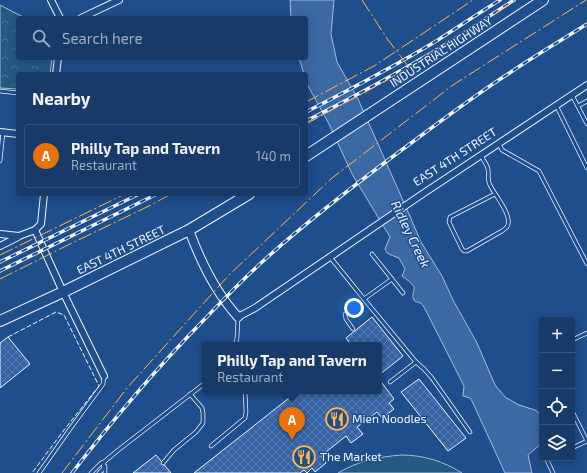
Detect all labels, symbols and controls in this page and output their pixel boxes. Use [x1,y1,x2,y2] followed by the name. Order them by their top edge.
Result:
[387,13,494,90] street label: INDUSTRIAL HIGHWAY
[16,16,308,60] search box
[30,27,52,49] icon: search
[62,29,143,47] text: Search here
[32,88,90,108] text: Nearby
[410,124,499,188] street label: EAST 4TH STREET
[71,139,220,157] text: Philly Tap and Tavern
[42,148,50,164] text: A
[256,148,291,164] text: 140 m
[71,157,137,173] text: Restaurant
[388,198,434,270] water label: Ridley Creek
[74,222,167,277] street label: EAST 4TH STREET
[344,298,364,318] your location
[539,317,575,461] map controls
[539,317,575,353] button: +
[202,342,382,394] popup
[217,351,367,369] text: Philly Tap and Tavern
[539,353,575,389] button: −
[217,369,283,385] text: Restaurant
[539,389,575,425] button: locate
[324,406,350,432] restaurant icon: Mien Noodles
[279,407,305,440] pin: A
[352,411,427,425] place label: Mien Noodles
[539,425,575,461] button: layers
[291,444,317,470] restaurant icon: The Market
[320,449,382,463] place label: The Market

